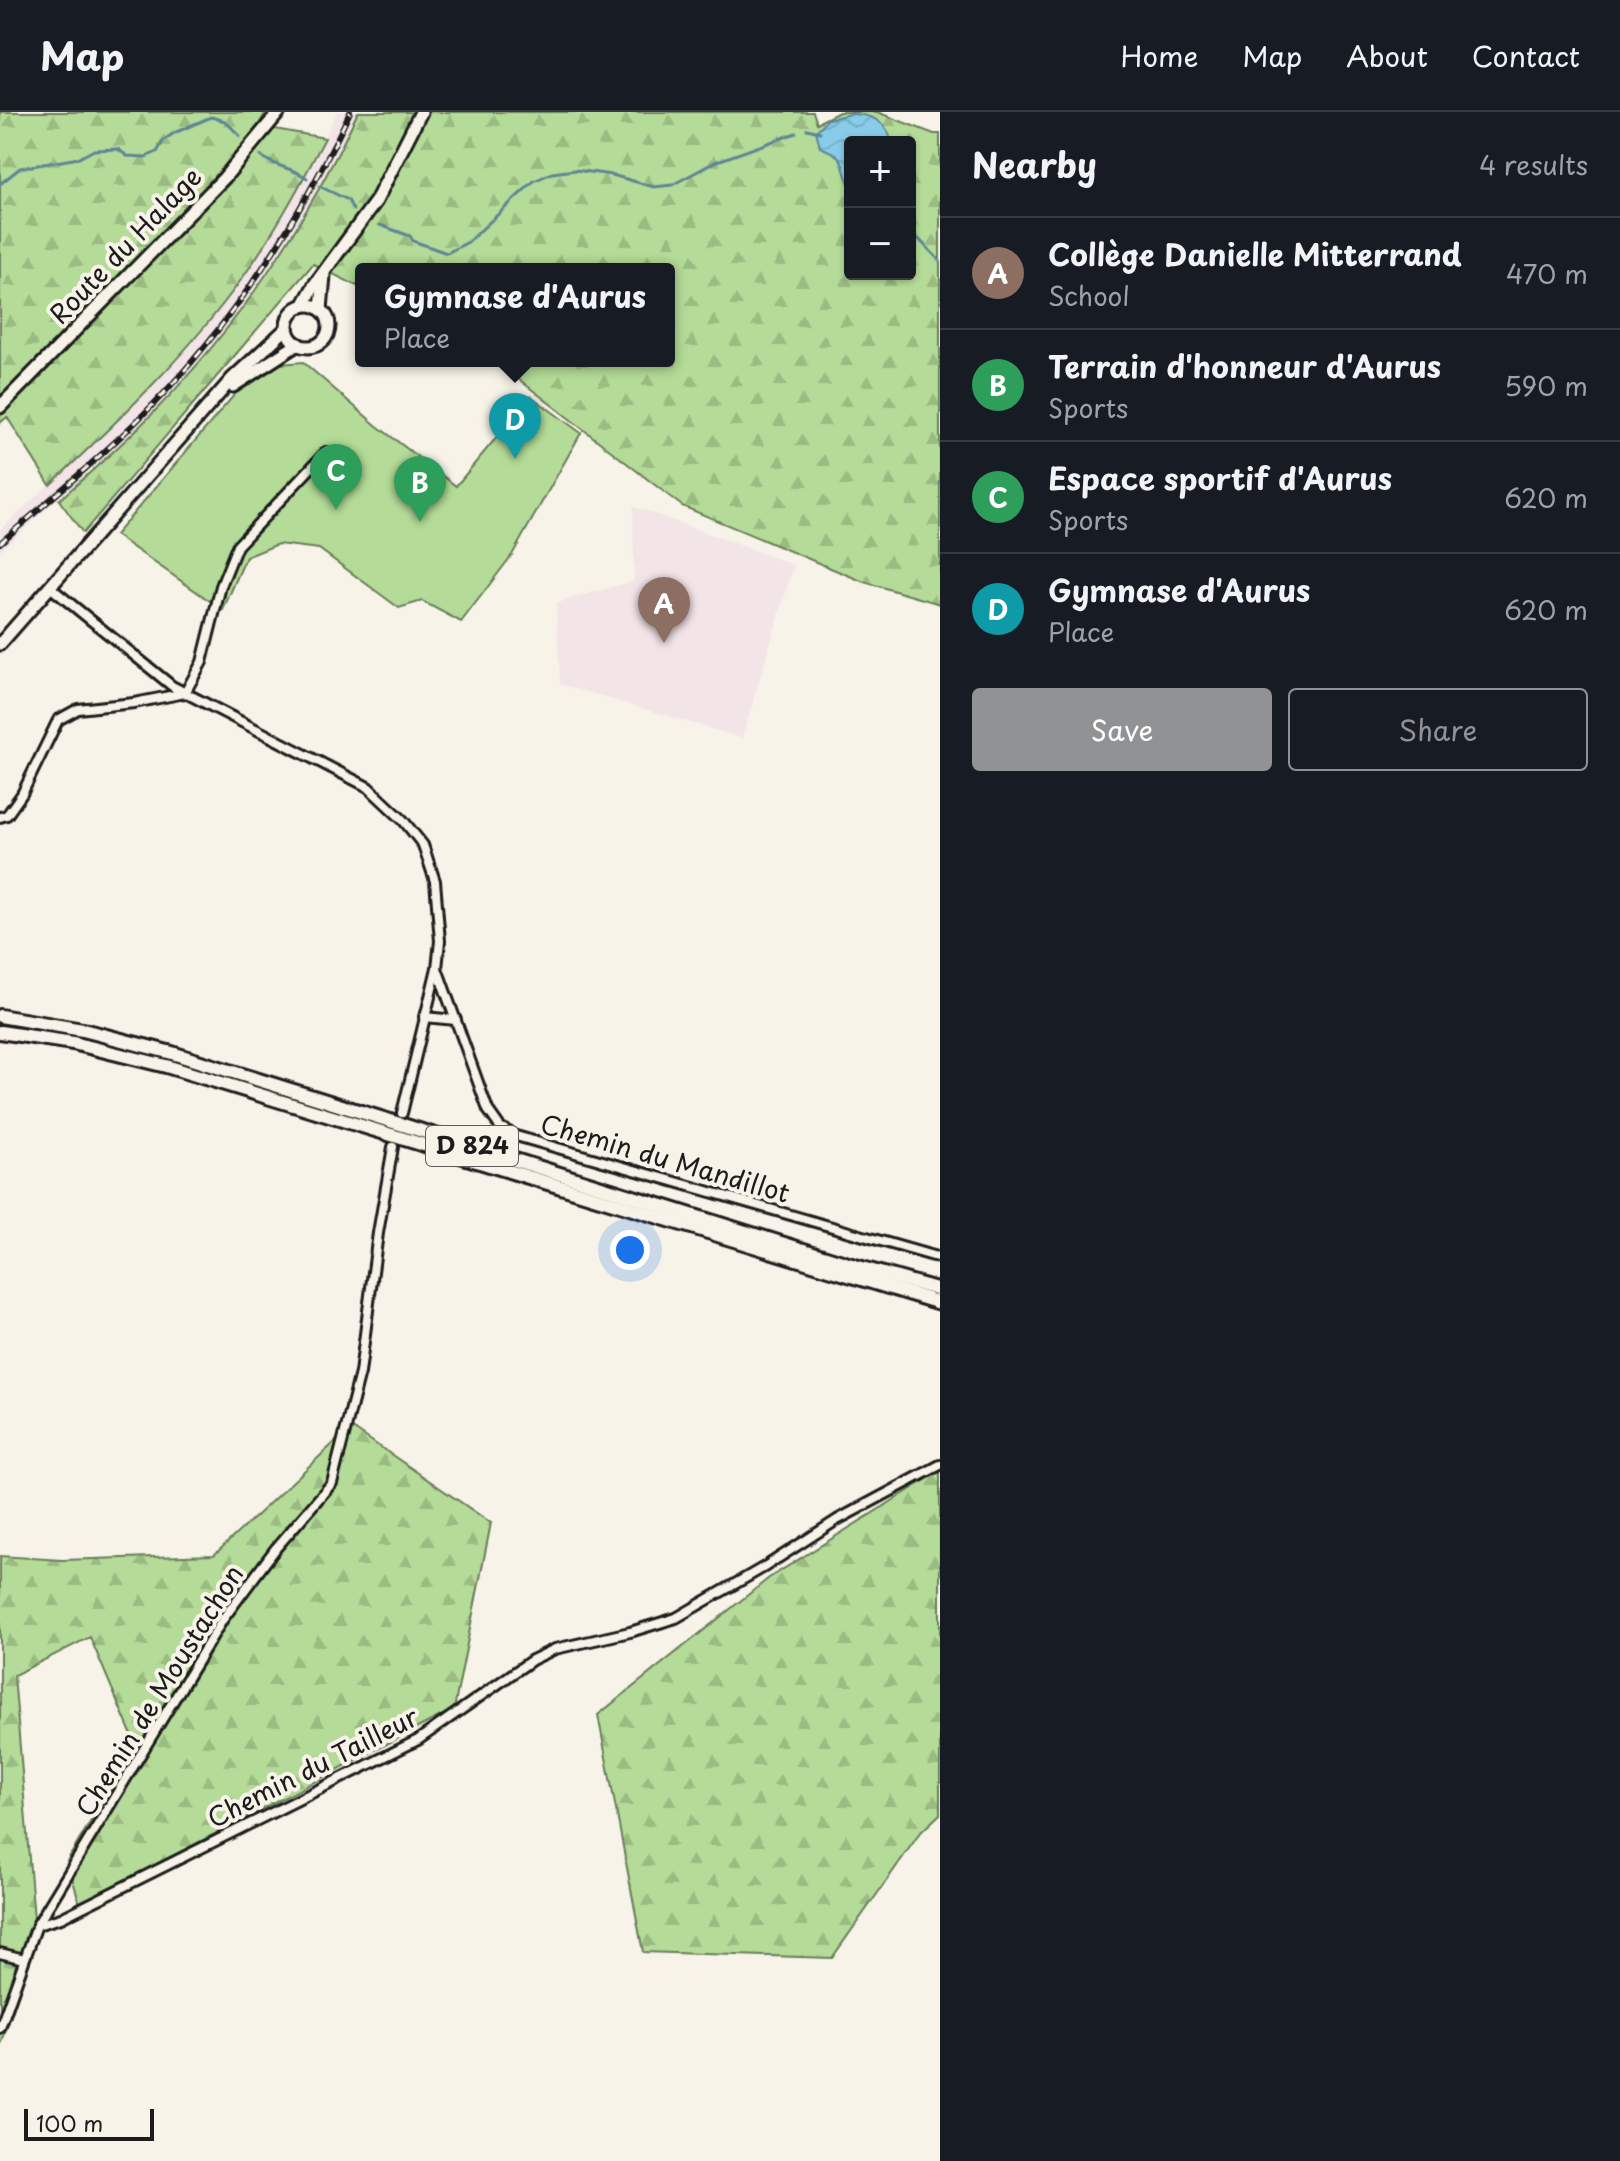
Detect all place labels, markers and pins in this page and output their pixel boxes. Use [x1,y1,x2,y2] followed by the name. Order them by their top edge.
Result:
[489,393,541,459] pin: D
[310,444,362,510] pin: C
[394,456,446,522] pin: B
[638,577,690,643] pin: A

